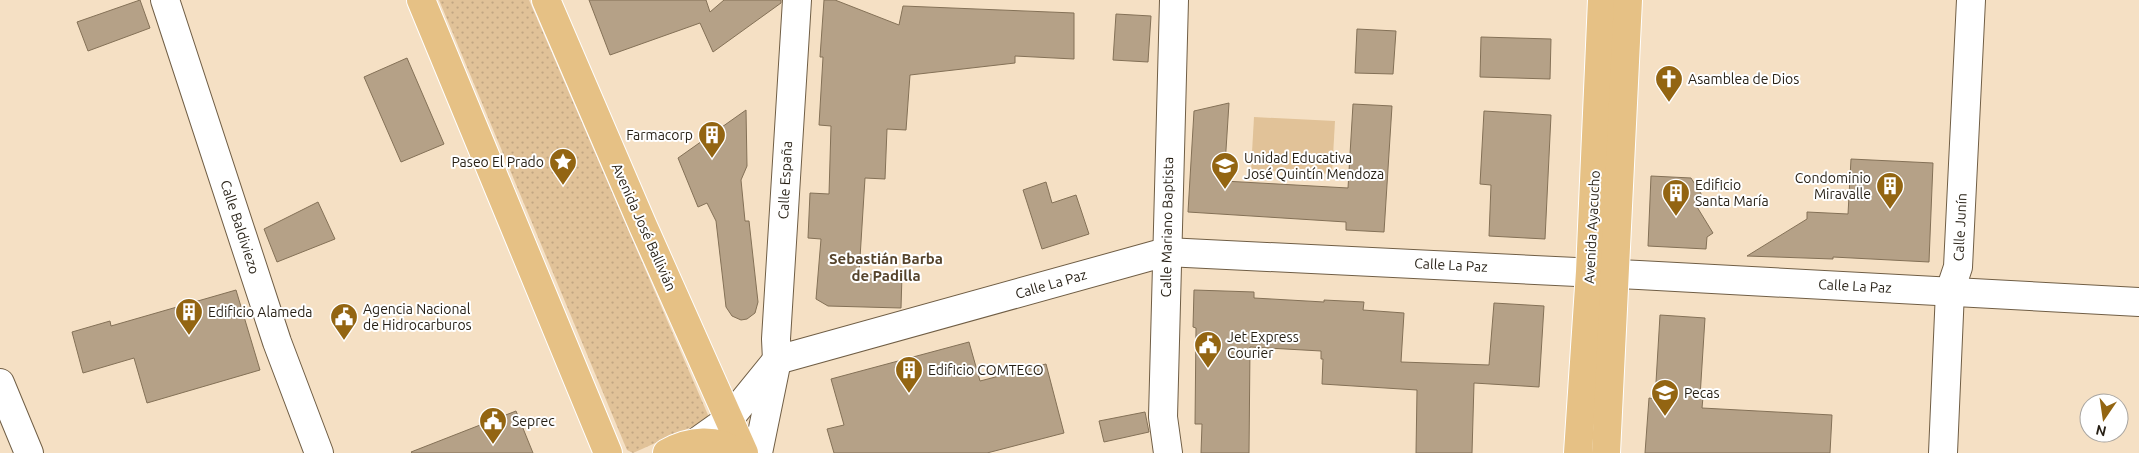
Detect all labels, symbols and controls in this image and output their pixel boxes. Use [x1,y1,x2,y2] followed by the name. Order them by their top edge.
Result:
[1654,64,1684,103] church icon: Asamblea de Dios
[1688,71,1799,87] place label: Asamblea de Dios
[697,120,727,159] building icon: Farmacorp
[626,127,693,143] place label: Farmacorp
[775,140,795,220] street label: Calle España
[548,147,578,186] place icon: Paseo El Prado
[1244,150,1384,182] place label: Unidad Educativa José Quintín Mendoza
[1210,151,1240,190] school or university icon: Unidad Educativa José Quintín Mendoza
[451,154,544,170] place label: Paseo El Prado
[1158,157,1176,297] street label: Calle Mariano Baptista
[609,161,679,293] street label: Avenida José Ballivián
[1581,170,1603,284] street label: Avenida Ayacucho
[1795,170,1871,202] place label: Condominio Miravalle
[1875,171,1905,210] building icon: Condominio Miravalle
[1695,177,1769,209] place label: Edificio Santa María
[217,178,263,276] street label: Calle Baldiviezo
[1661,178,1691,217] building icon: Edificio Santa María
[1950,192,1970,262] street label: Calle Junín
[829,250,943,284] district label: Sebastián Barba de Padilla
[1414,255,1488,275] street label: Calle La Paz
[1013,266,1089,302] street label: Calle La Paz
[1818,276,1892,296] street label: Calle La Paz
[174,297,204,336] building icon: Edificio Alameda
[363,301,472,333] place label: Agencia Nacional de Hidrocarburos
[329,302,359,341] public building icon: Agencia Nacional de Hidrocarburos
[208,304,313,320] place label: Edificio Alameda
[1227,329,1299,361] place label: Jet Express Courier
[1193,330,1223,369] public building icon: Jet Express Courier
[894,355,924,394] building icon: Edificio COMTECO
[928,362,1044,378] place label: Edificio COMTECO
[1650,378,1680,417] school or university icon: Pecas
[1684,385,1720,401] place label: Pecas
[2079,393,2129,443] north arrow
[478,406,508,445] public building icon: Seprec
[512,413,555,429] place label: Seprec
[2094,422,2108,440] text: N

